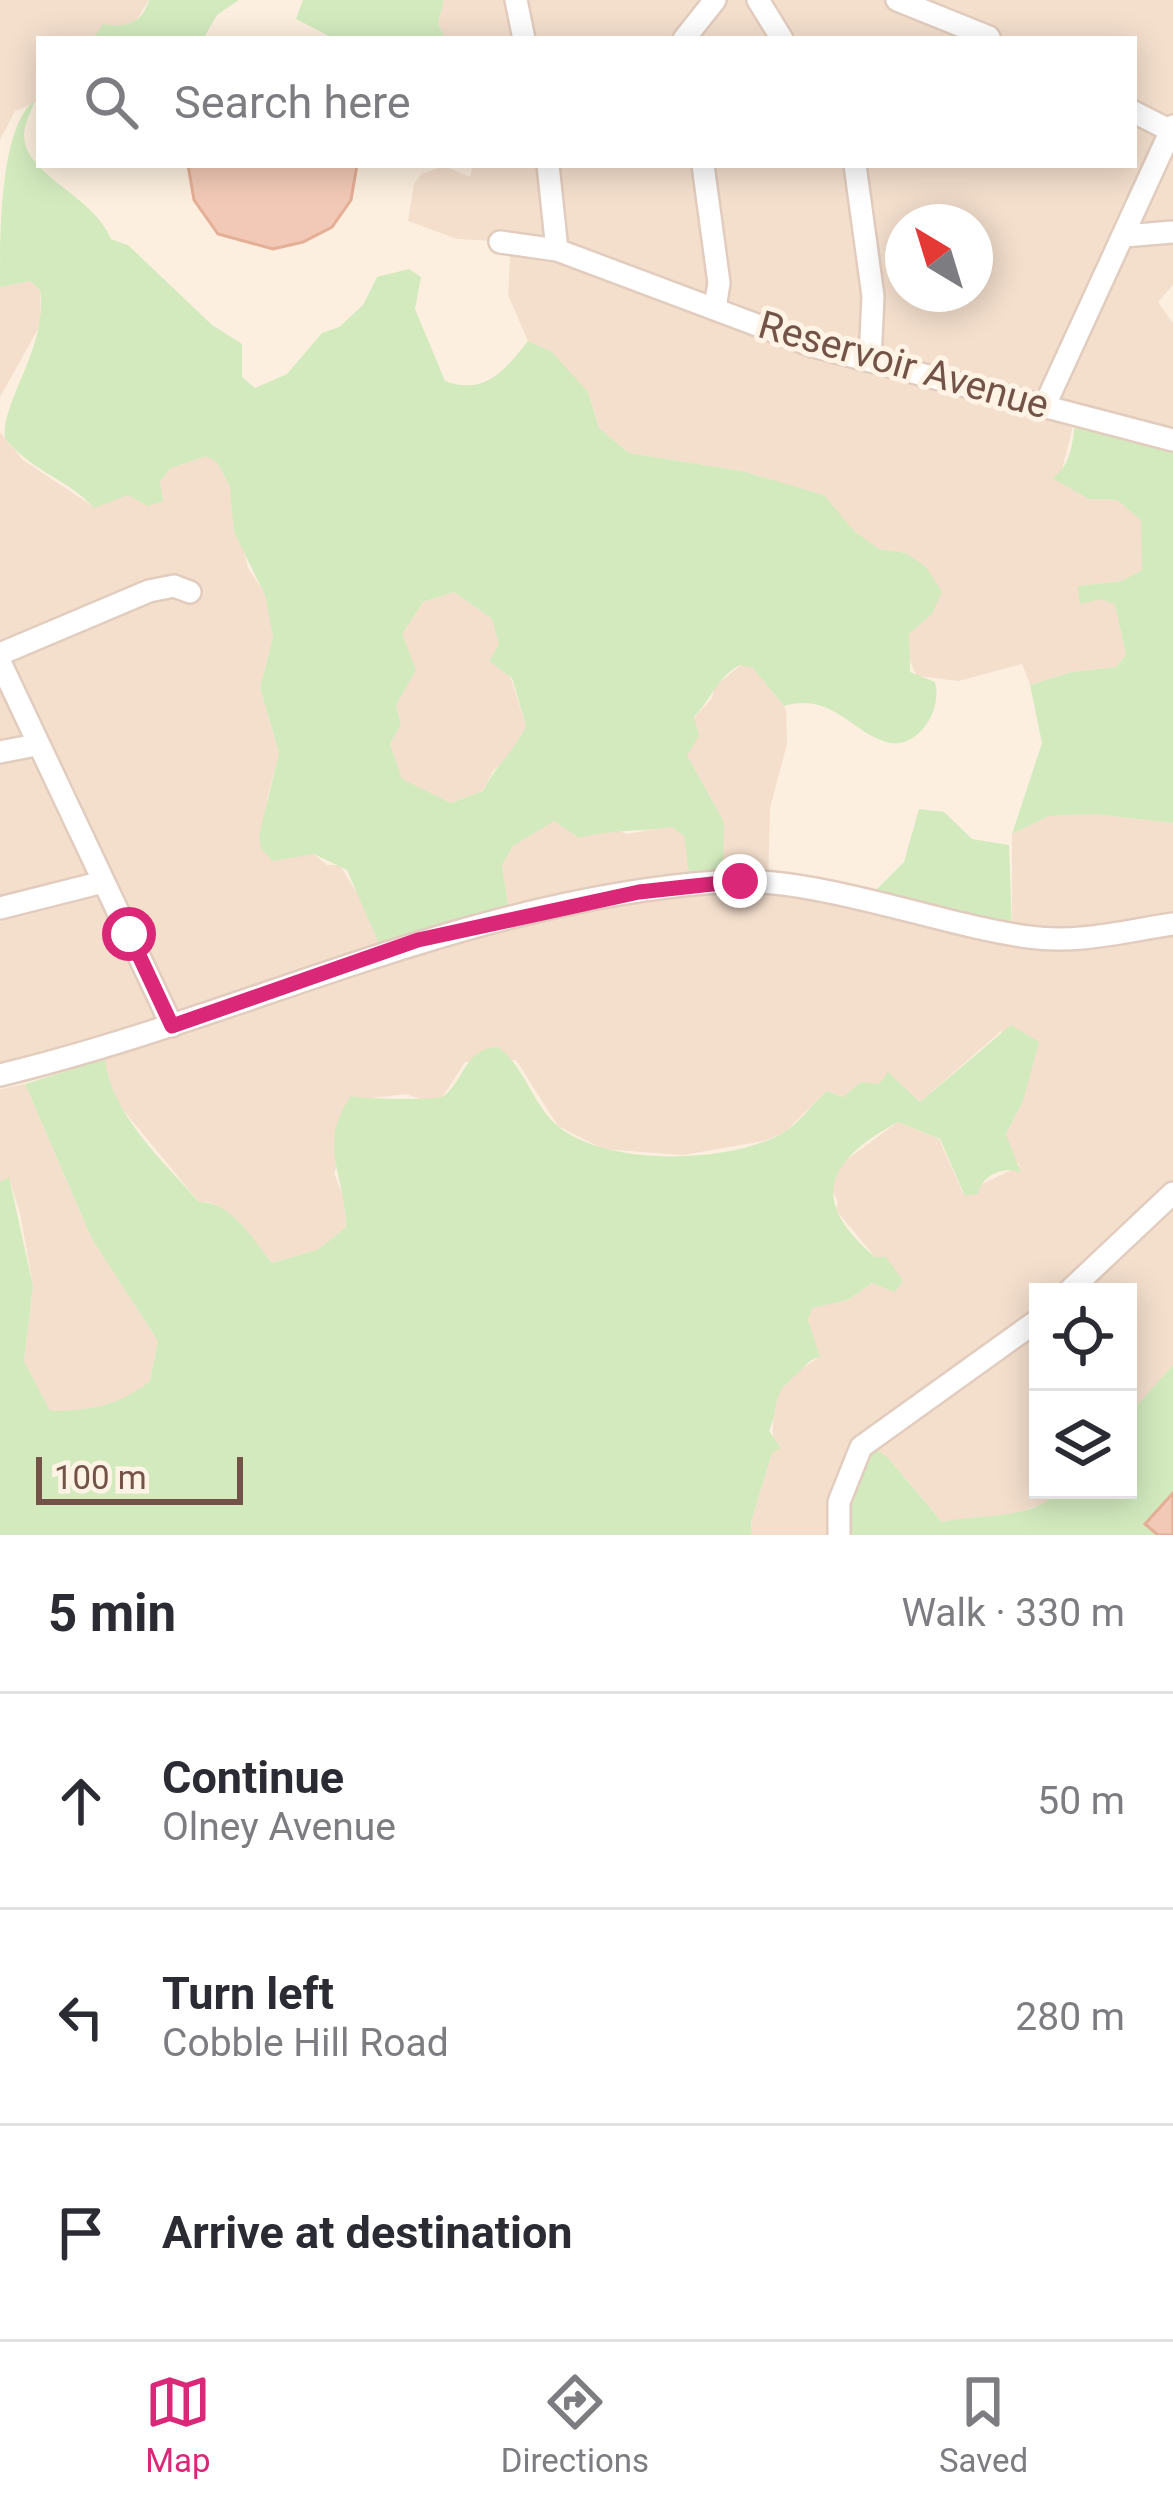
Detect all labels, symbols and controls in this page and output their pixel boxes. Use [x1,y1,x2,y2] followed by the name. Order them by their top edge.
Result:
[36,36,1137,168] search box
[78,69,144,135] icon: search
[174,76,411,129] text: Search here
[885,204,993,312] north arrow
[753,302,1054,428] street label: Reservoir Avenue
[713,854,767,908] route end
[102,907,156,961] route start
[1029,1283,1137,1499] map controls
[1029,1283,1137,1391] button: locate
[1029,1391,1137,1499] button: layers
[36,1451,243,1504] scale bar
[54,1458,147,1497] text: 100 m
[48,1584,176,1643] text: 5 min
[901,1590,1125,1636] text: Walk · 330 m
[162,1751,344,1804] text: Continue
[48,1768,114,1834] icon: ahead
[1037,1778,1125,1824] text: 50 m
[162,1804,396,1850] text: Olney Avenue
[162,1967,334,2020] text: Turn left
[48,1984,114,2050] icon: left
[1015,1994,1125,2040] text: 280 m
[162,2020,449,2066] text: Cobble Hill Road
[48,2200,114,2266] icon: arrive
[162,2206,573,2259] text: Arrive at destination
[145,2369,211,2480] tab: Map
[501,2369,649,2480] tab: Directions
[939,2369,1028,2480] tab: Saved

